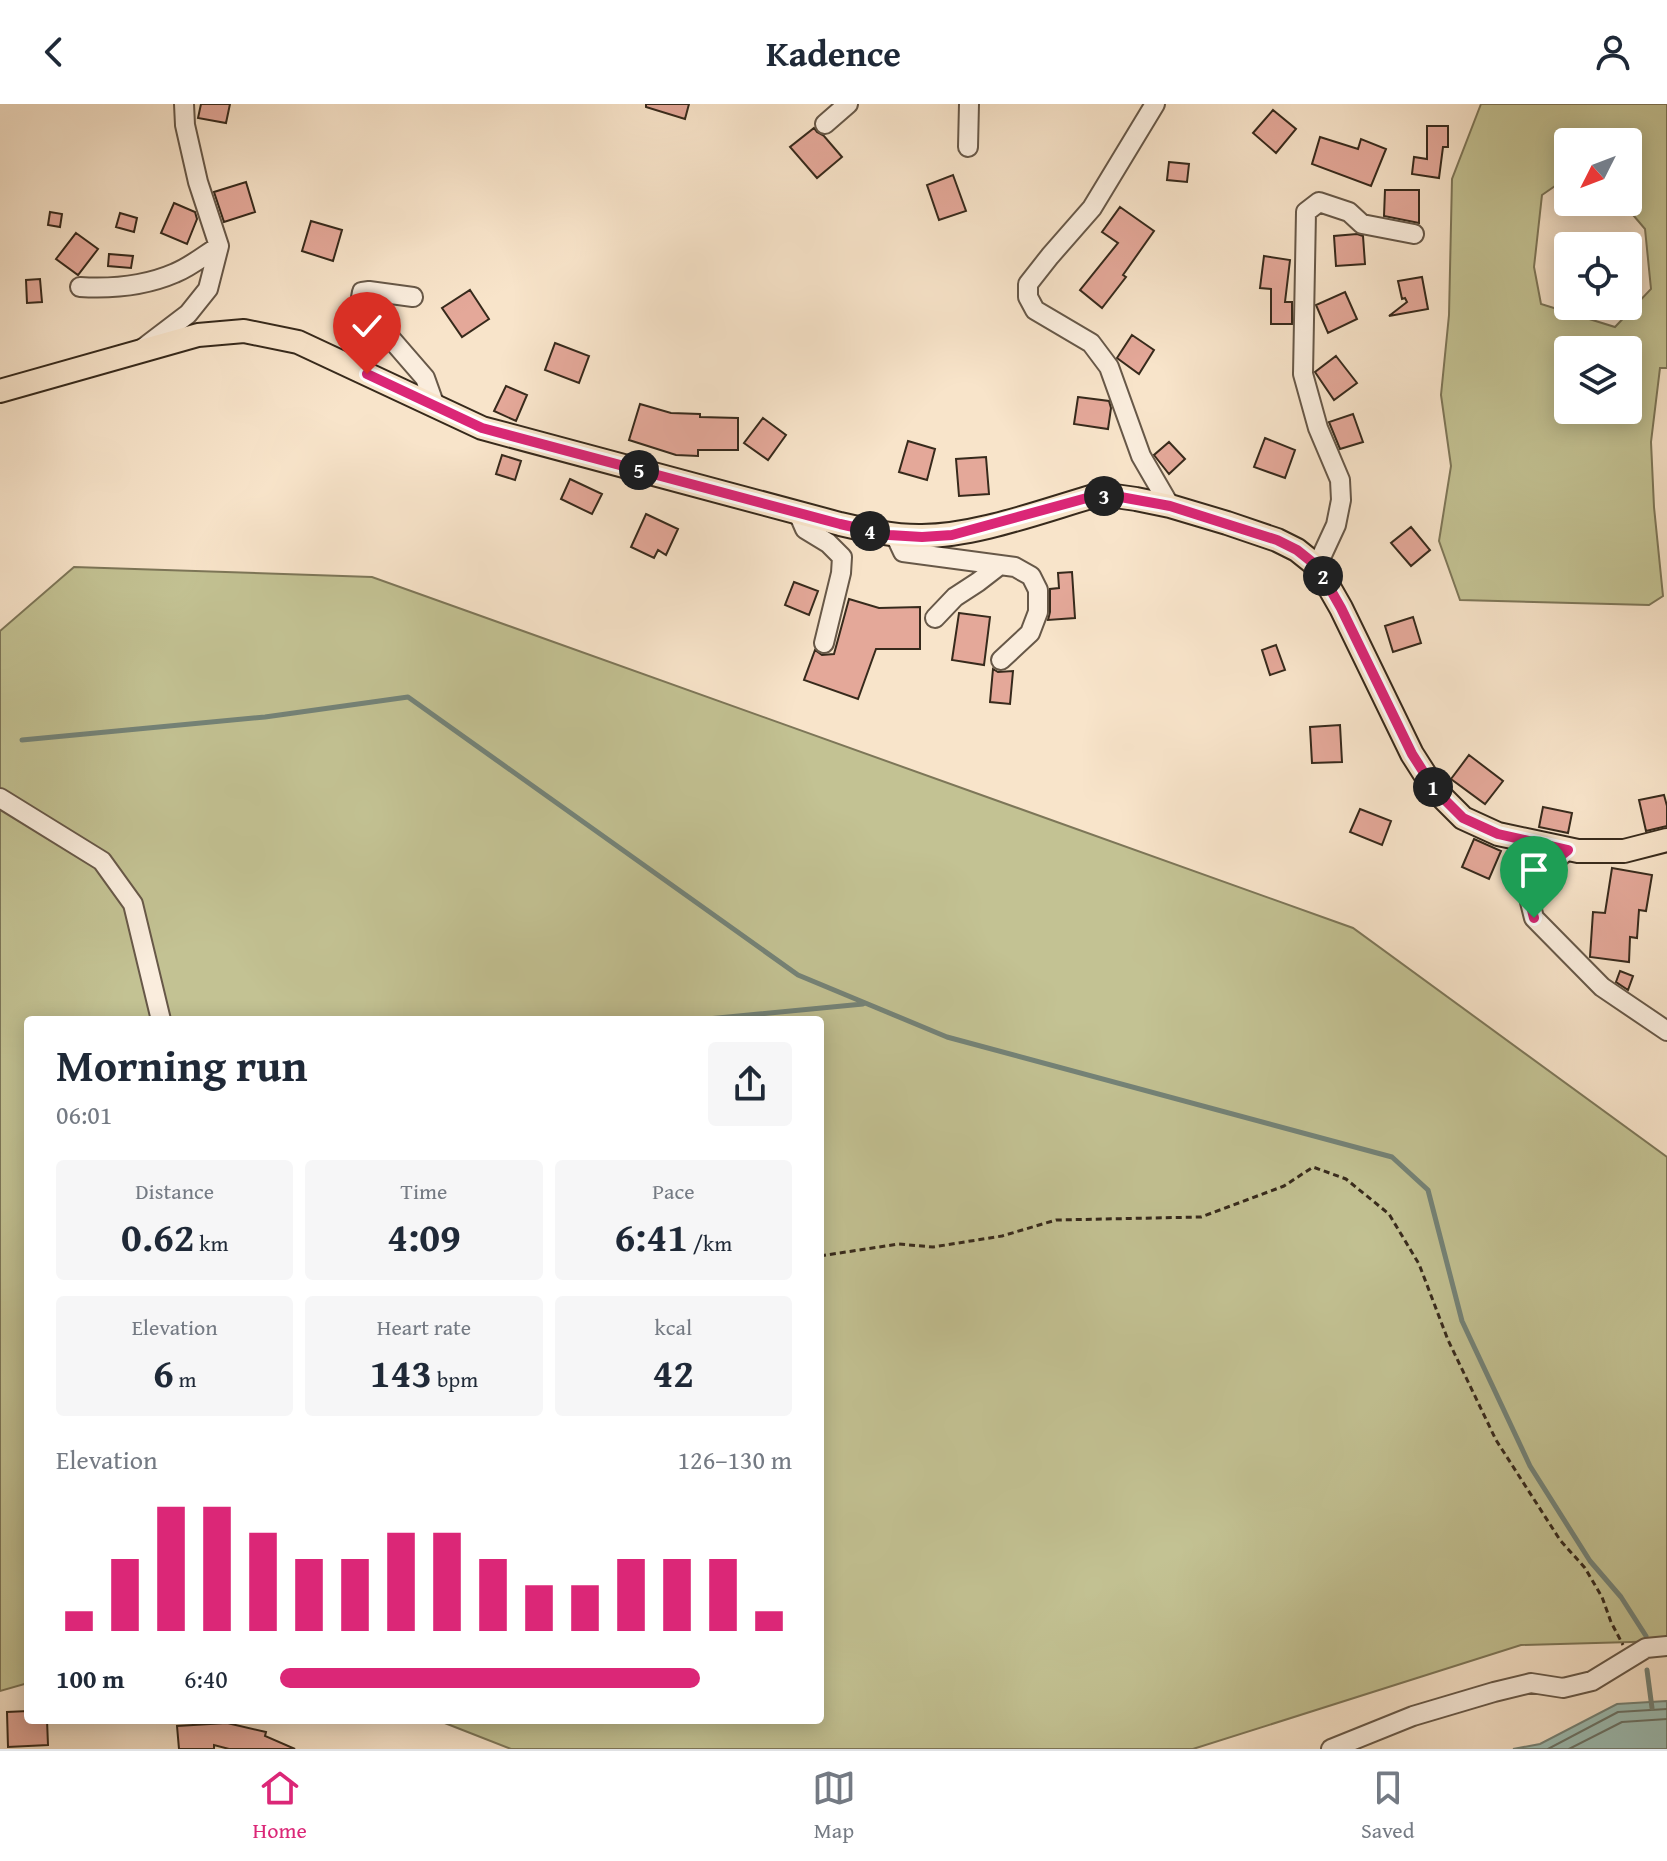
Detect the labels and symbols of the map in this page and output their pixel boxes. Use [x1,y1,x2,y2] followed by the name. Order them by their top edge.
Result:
[1554,128,1642,216] north arrow
[333,292,401,374] pin
[619,450,659,490] pin: 5
[1084,476,1124,516] pin: 3
[850,511,890,551] pin: 4
[1303,556,1343,596] pin: 2
[1413,767,1453,807] pin: 1
[1500,836,1568,918] pin

